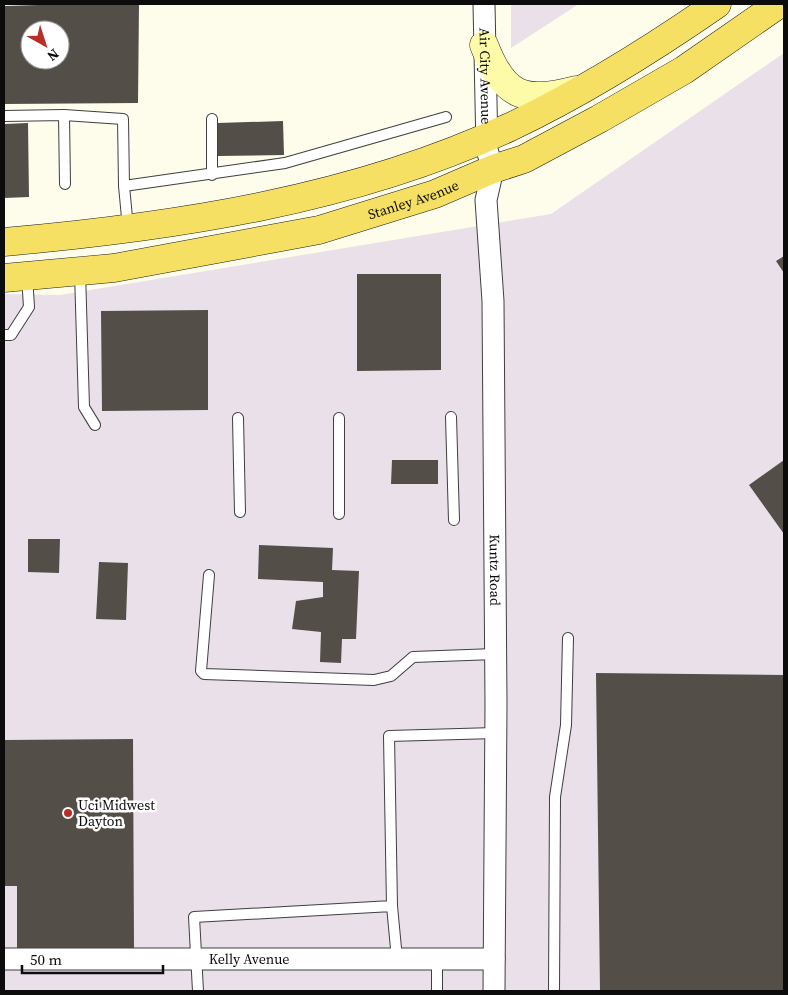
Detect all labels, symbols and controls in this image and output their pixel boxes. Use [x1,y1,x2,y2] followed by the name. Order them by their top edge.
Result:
[20,20,70,70] north arrow
[474,27,496,125] street label: Air City Avenue
[43,44,63,66] text: N
[365,175,462,224] street label: Stanley Avenue
[485,534,505,606] street label: Kuntz Road
[78,795,155,831] place label: Uci Midwest Dayton
[62,807,74,819] marker: Uci Midwest Dayton
[22,942,164,974] scale bar
[30,949,62,970] text: 50 m
[209,949,289,969] street label: Kelly Avenue

